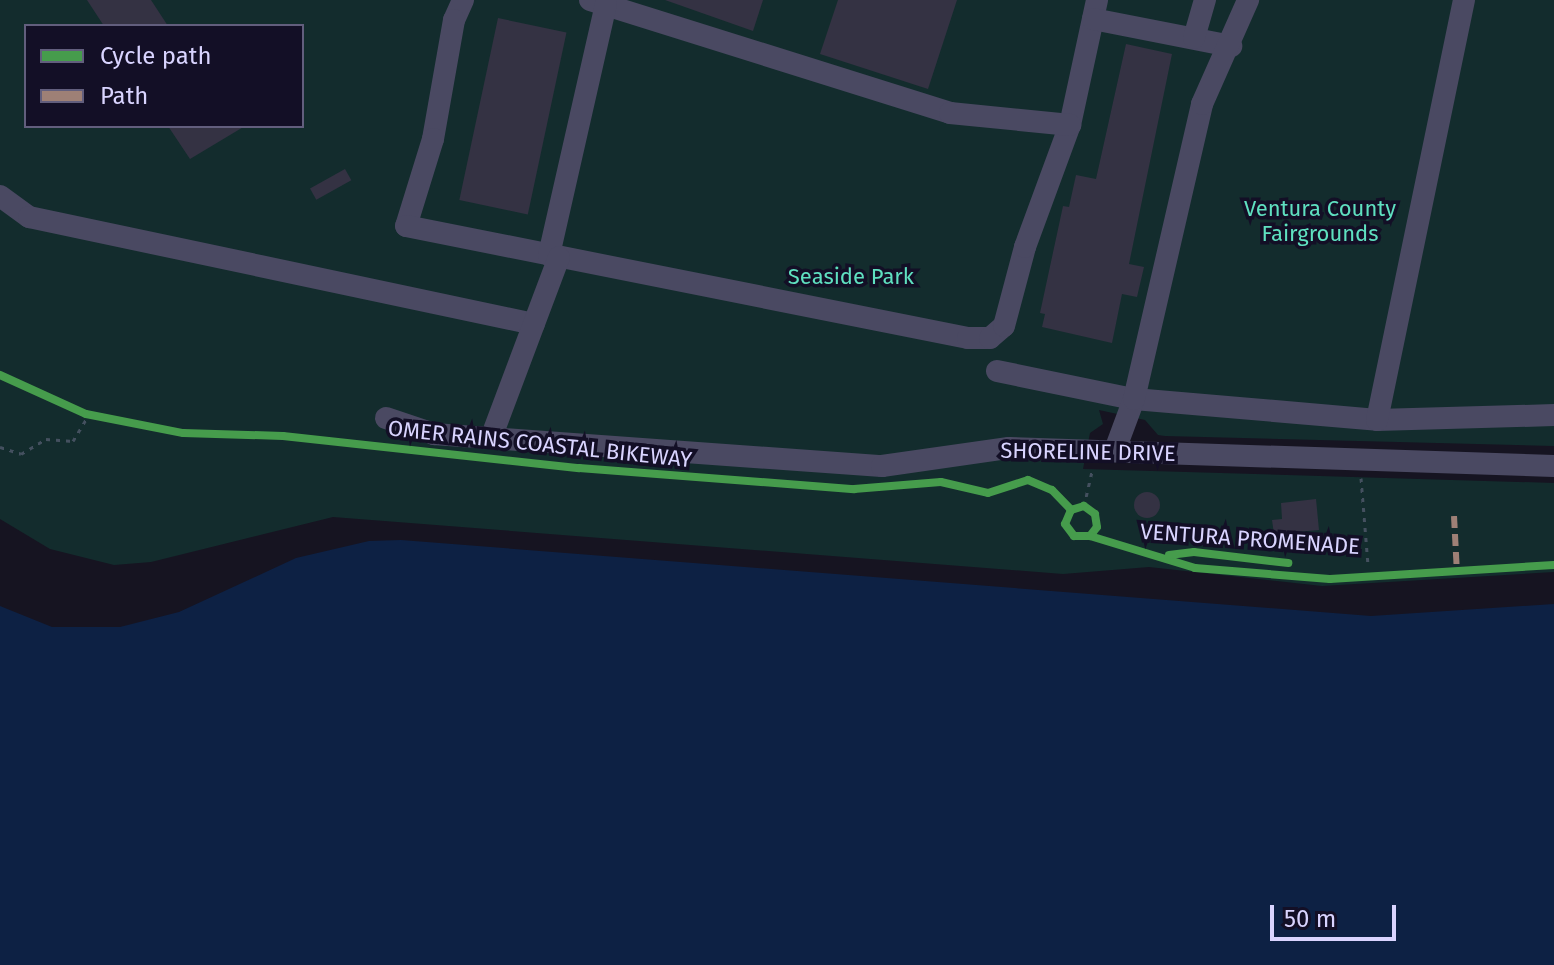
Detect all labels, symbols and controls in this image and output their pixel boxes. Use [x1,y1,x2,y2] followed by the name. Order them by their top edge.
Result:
[24,24,304,128] legend
[100,42,212,70] text: Cycle path
[100,82,148,110] text: Path
[1244,195,1396,246] park label: Ventura County Fairgrounds
[788,264,914,290] park label: Seaside Park
[387,415,693,473] street label: OMER RAINS COASTAL BIKEWAY
[1000,437,1176,467] street label: SHORELINE DRIVE
[1139,518,1361,560] street label: VENTURA PROMENADE
[1274,889,1400,939] scale bar
[1284,905,1336,933] text: 50 m

